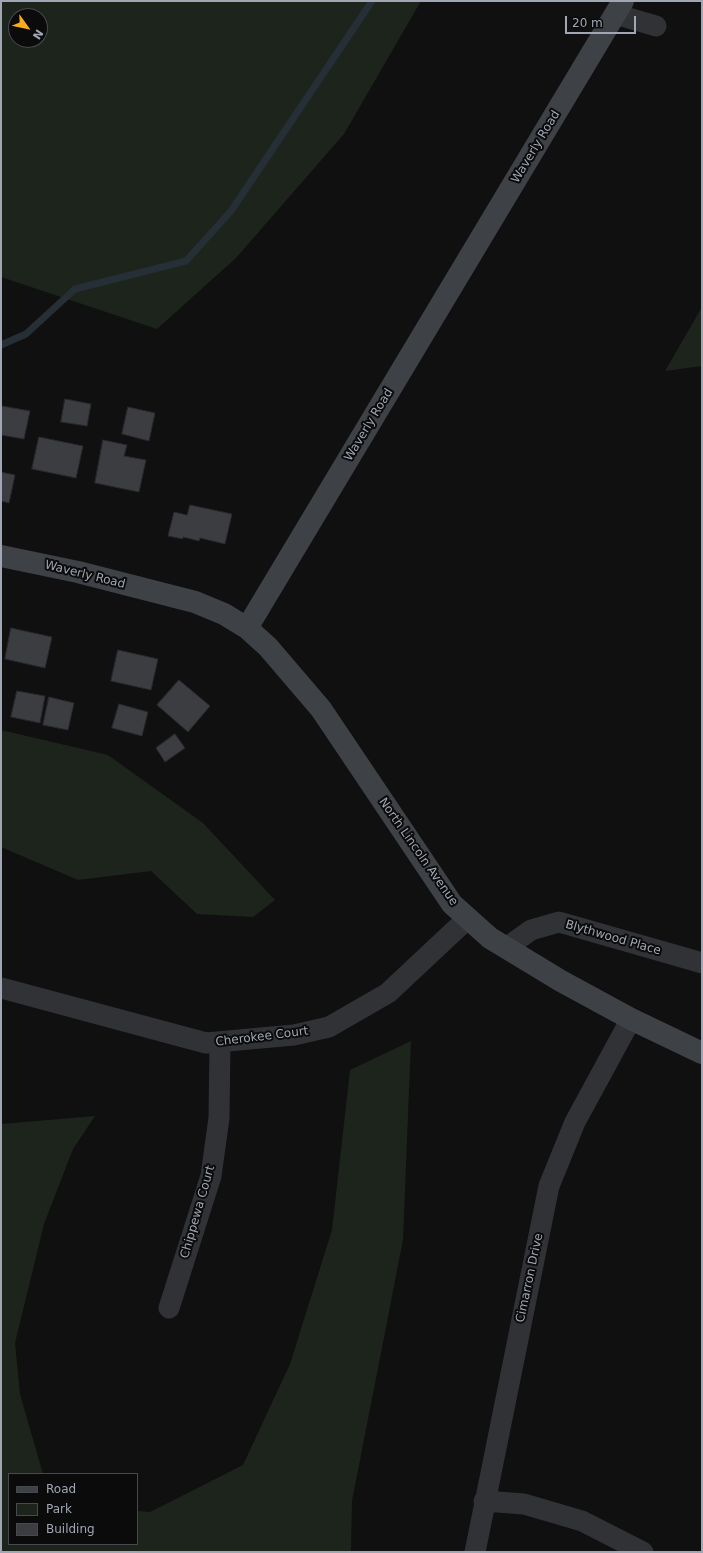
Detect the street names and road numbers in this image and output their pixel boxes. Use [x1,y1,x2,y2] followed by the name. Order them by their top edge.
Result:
[509,108,563,186] street label: Waverly Road
[342,386,396,464] street label: Waverly Road
[43,558,127,592] street label: Waverly Road
[375,795,461,909] street label: North Lincoln Avenue
[564,917,662,959] street label: Blythwood Place
[215,1024,309,1050] street label: Cherokee Court
[178,1164,218,1260] street label: Chippewa Court
[514,1232,546,1324] street label: Cimarron Drive

